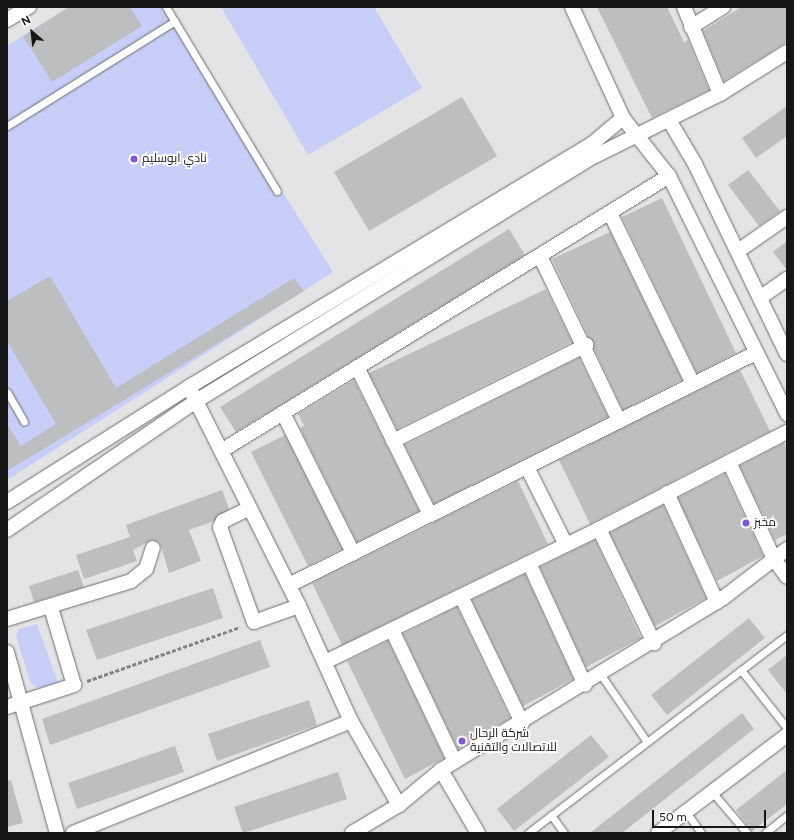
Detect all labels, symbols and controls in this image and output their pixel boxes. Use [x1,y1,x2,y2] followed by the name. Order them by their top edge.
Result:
[12,12,52,52] north arrow
[19,13,33,29] text: N
[142,152,207,166] place label: نادي ابوسليم
[129,154,139,164] marker: نادي ابوسليم
[754,516,776,530] place label: مخبز
[741,518,751,528] marker: مخبز
[470,727,557,755] place label: شركة الرحال للاتصالات والتقنية
[457,736,467,746] marker: شركة الرحال للاتصالات والتقنية
[654,802,768,828] scale bar
[659,810,687,824] text: 50 m

